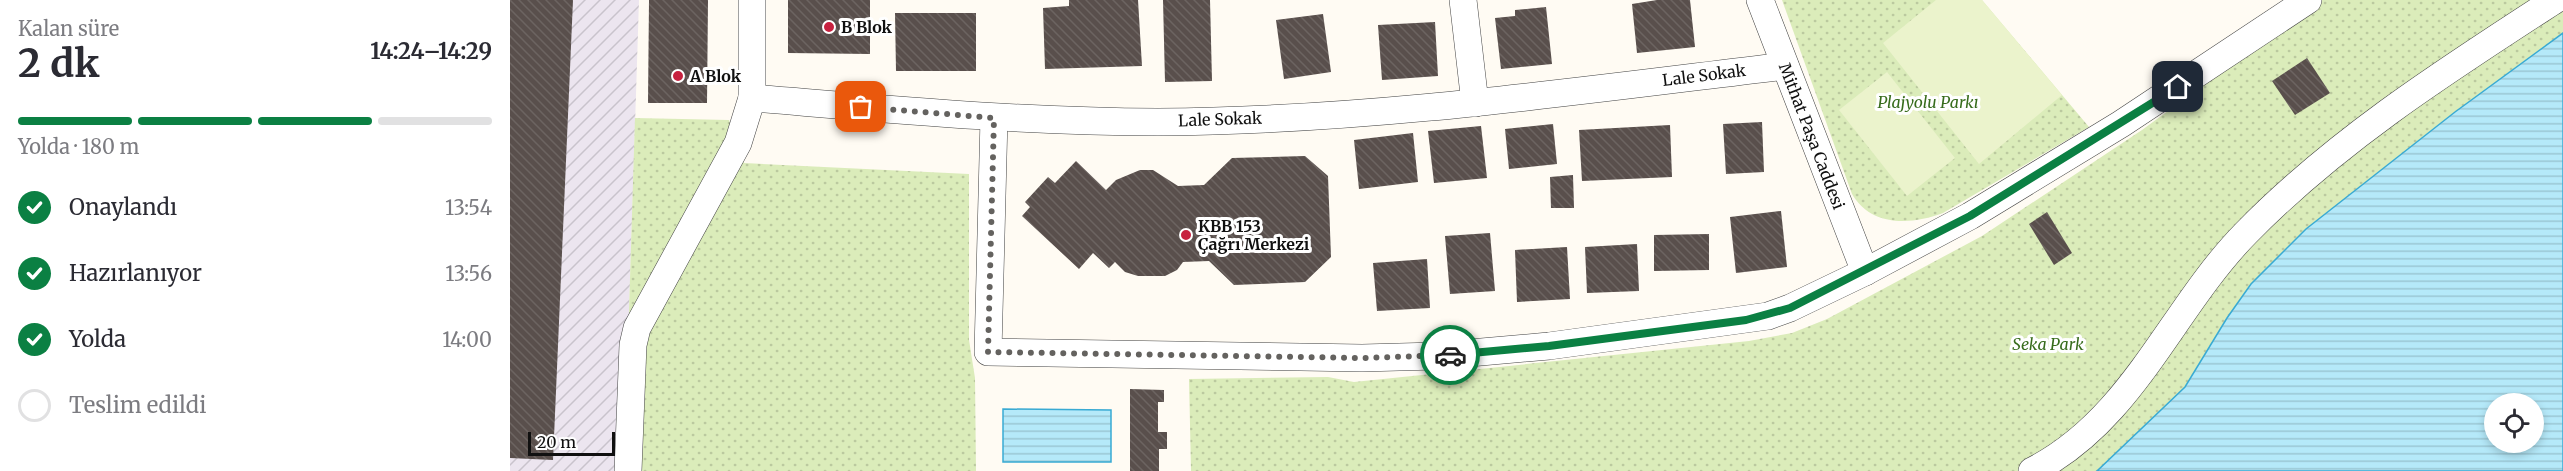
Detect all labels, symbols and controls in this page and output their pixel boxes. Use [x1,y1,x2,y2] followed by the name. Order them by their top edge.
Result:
[18,16,119,41] text: Kalan süre
[841,17,893,37] place label: B Blok
[822,20,836,34] marker: B Blok
[370,37,492,65] text: 14:24–14:29
[18,39,99,88] text: 2 dk
[1661,60,1748,90] street label: Lale Sokak
[1775,60,1849,212] street label: Mithat Paşa Caddesi
[2152,61,2203,112] pin
[689,66,742,86] place label: A Blok
[671,69,685,83] marker: A Blok
[2161,70,2194,103] icon: home
[835,81,886,132] pin
[844,90,877,123] icon: bag
[1877,92,1979,112] park label: Plajyolu Parkı
[1178,108,1263,130] street label: Lale Sokak
[18,134,139,159] text: Yolda · 180 m
[18,191,51,224] icon: check
[69,193,177,221] text: Onaylandı
[445,195,492,220] text: 13:54
[1198,216,1310,254] place label: KBB 153 Çağrı Merkezi
[1179,228,1193,242] marker: KBB 153 Çağrı Merkezi
[18,257,51,290] icon: check
[69,259,202,287] text: Hazırlanıyor
[445,261,492,286] text: 13:56
[18,323,51,356] icon: check
[69,325,126,353] text: Yolda
[1420,325,1480,385] courier
[442,327,492,352] text: 14:00
[2012,334,2084,354] park label: Seka Park
[1434,339,1467,372] icon: car
[69,391,206,419] text: Teslim edildi
[2484,393,2544,453] map controls
[2484,393,2544,453] button: locate
[528,429,615,456] scale bar
[537,432,576,452] text: 20 m

